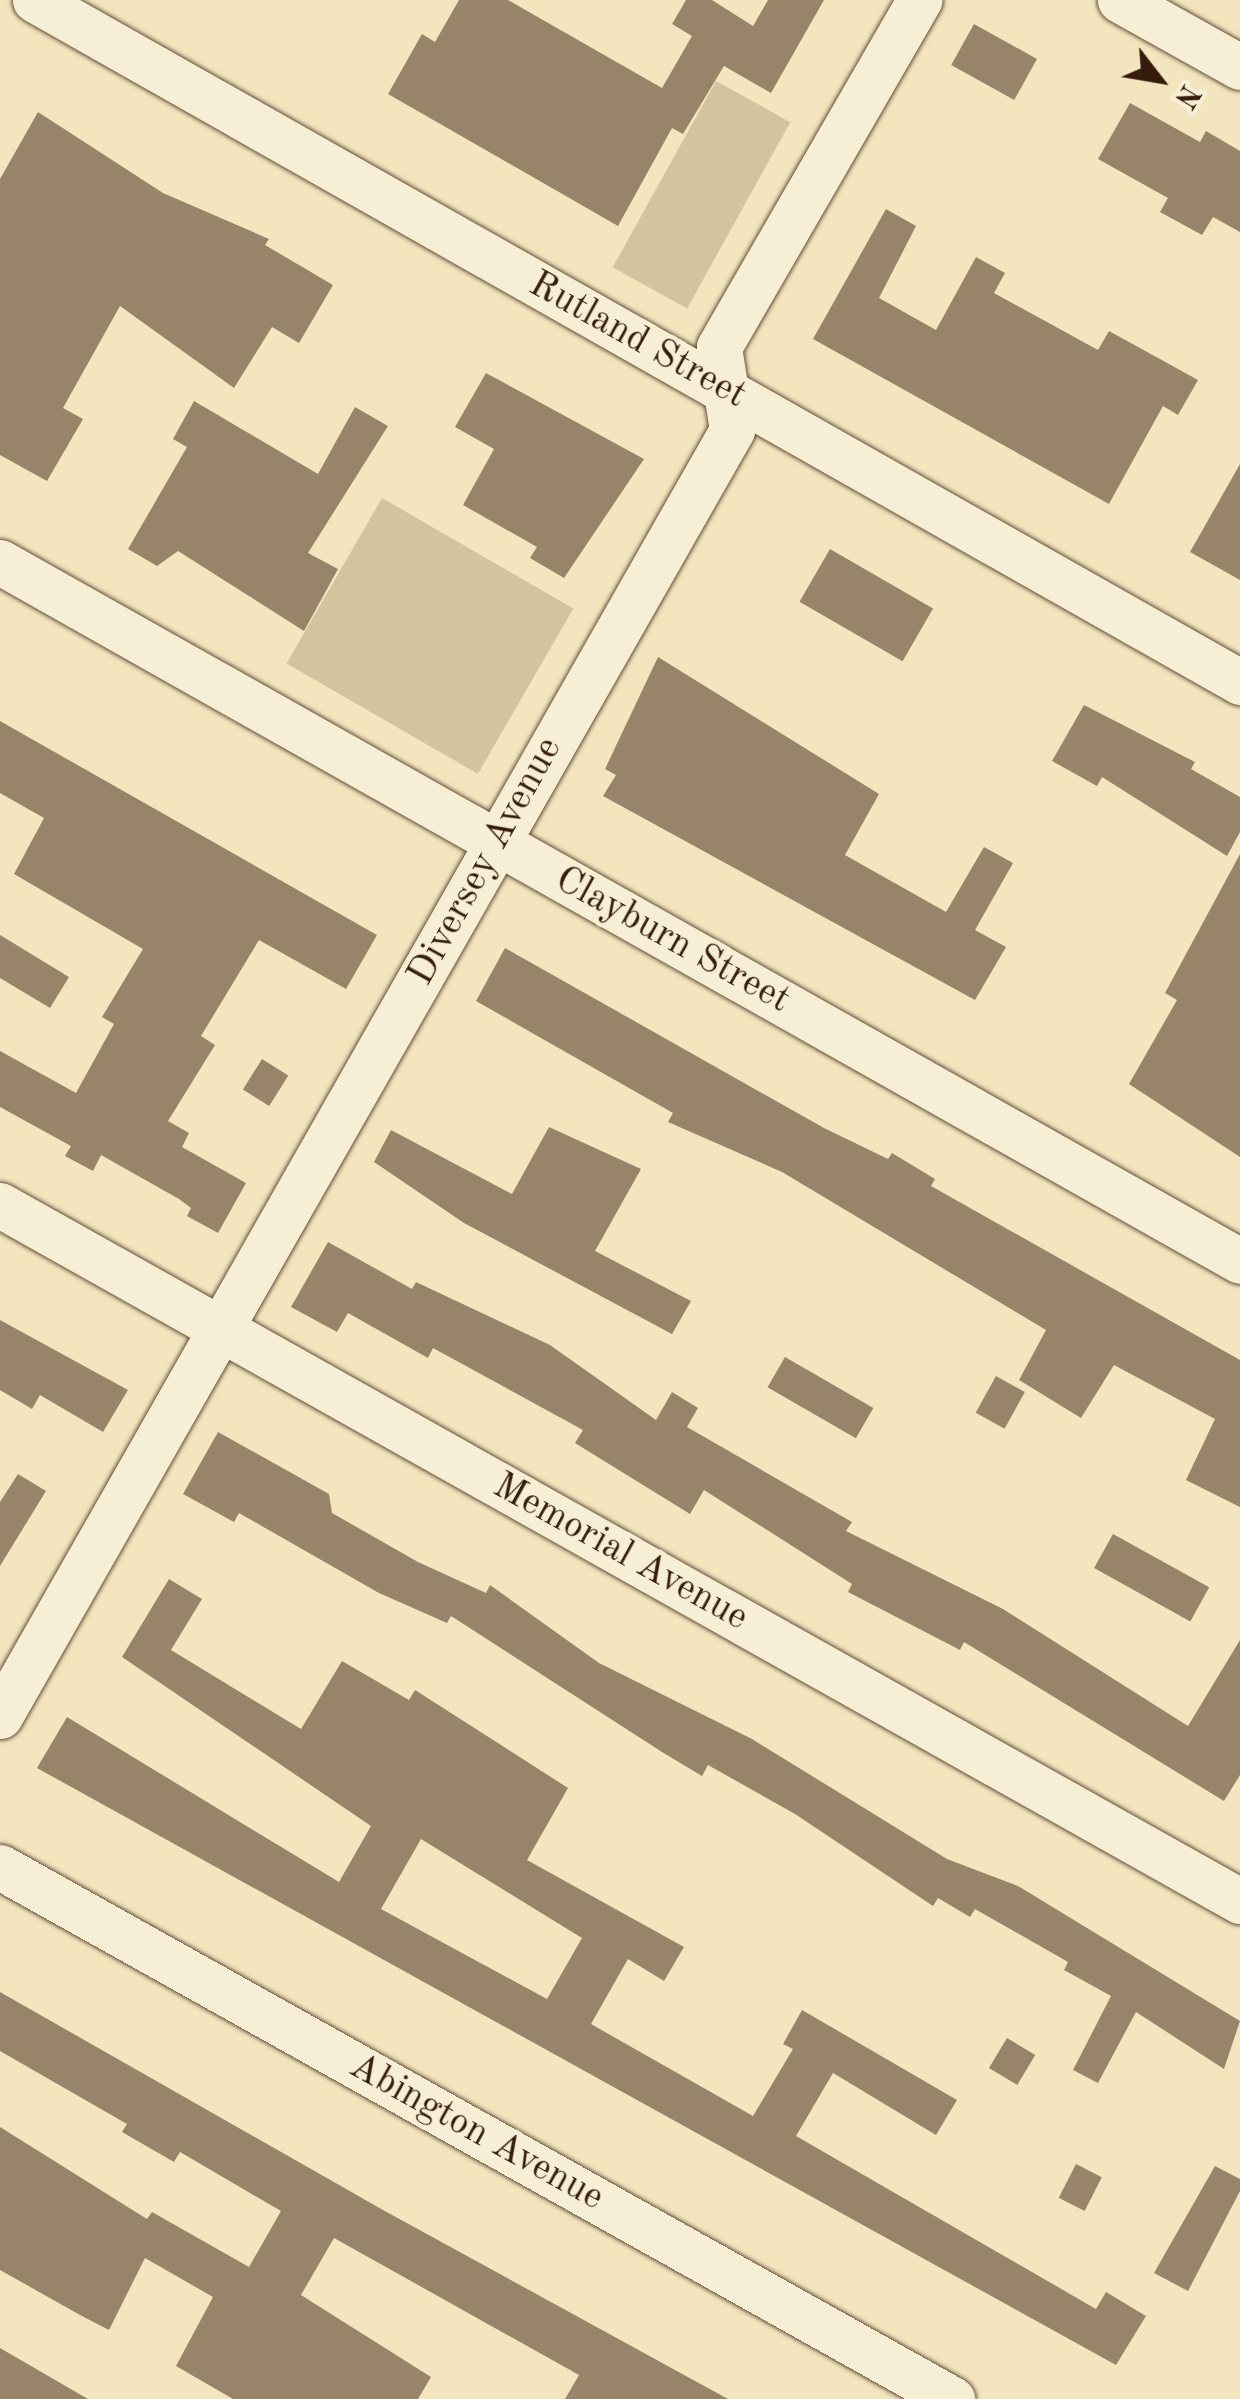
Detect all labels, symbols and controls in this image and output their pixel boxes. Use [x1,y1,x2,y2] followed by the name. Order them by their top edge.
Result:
[1110,30,1210,130] north arrow
[1168,79,1203,112] text: N
[520,263,754,419] street label: Rutland Street
[399,730,573,994] street label: Diversey Avenue
[547,858,797,1024] street label: Clayburn Street
[485,1464,755,1642] street label: Memorial Avenue
[341,2044,611,2222] street label: Abington Avenue

